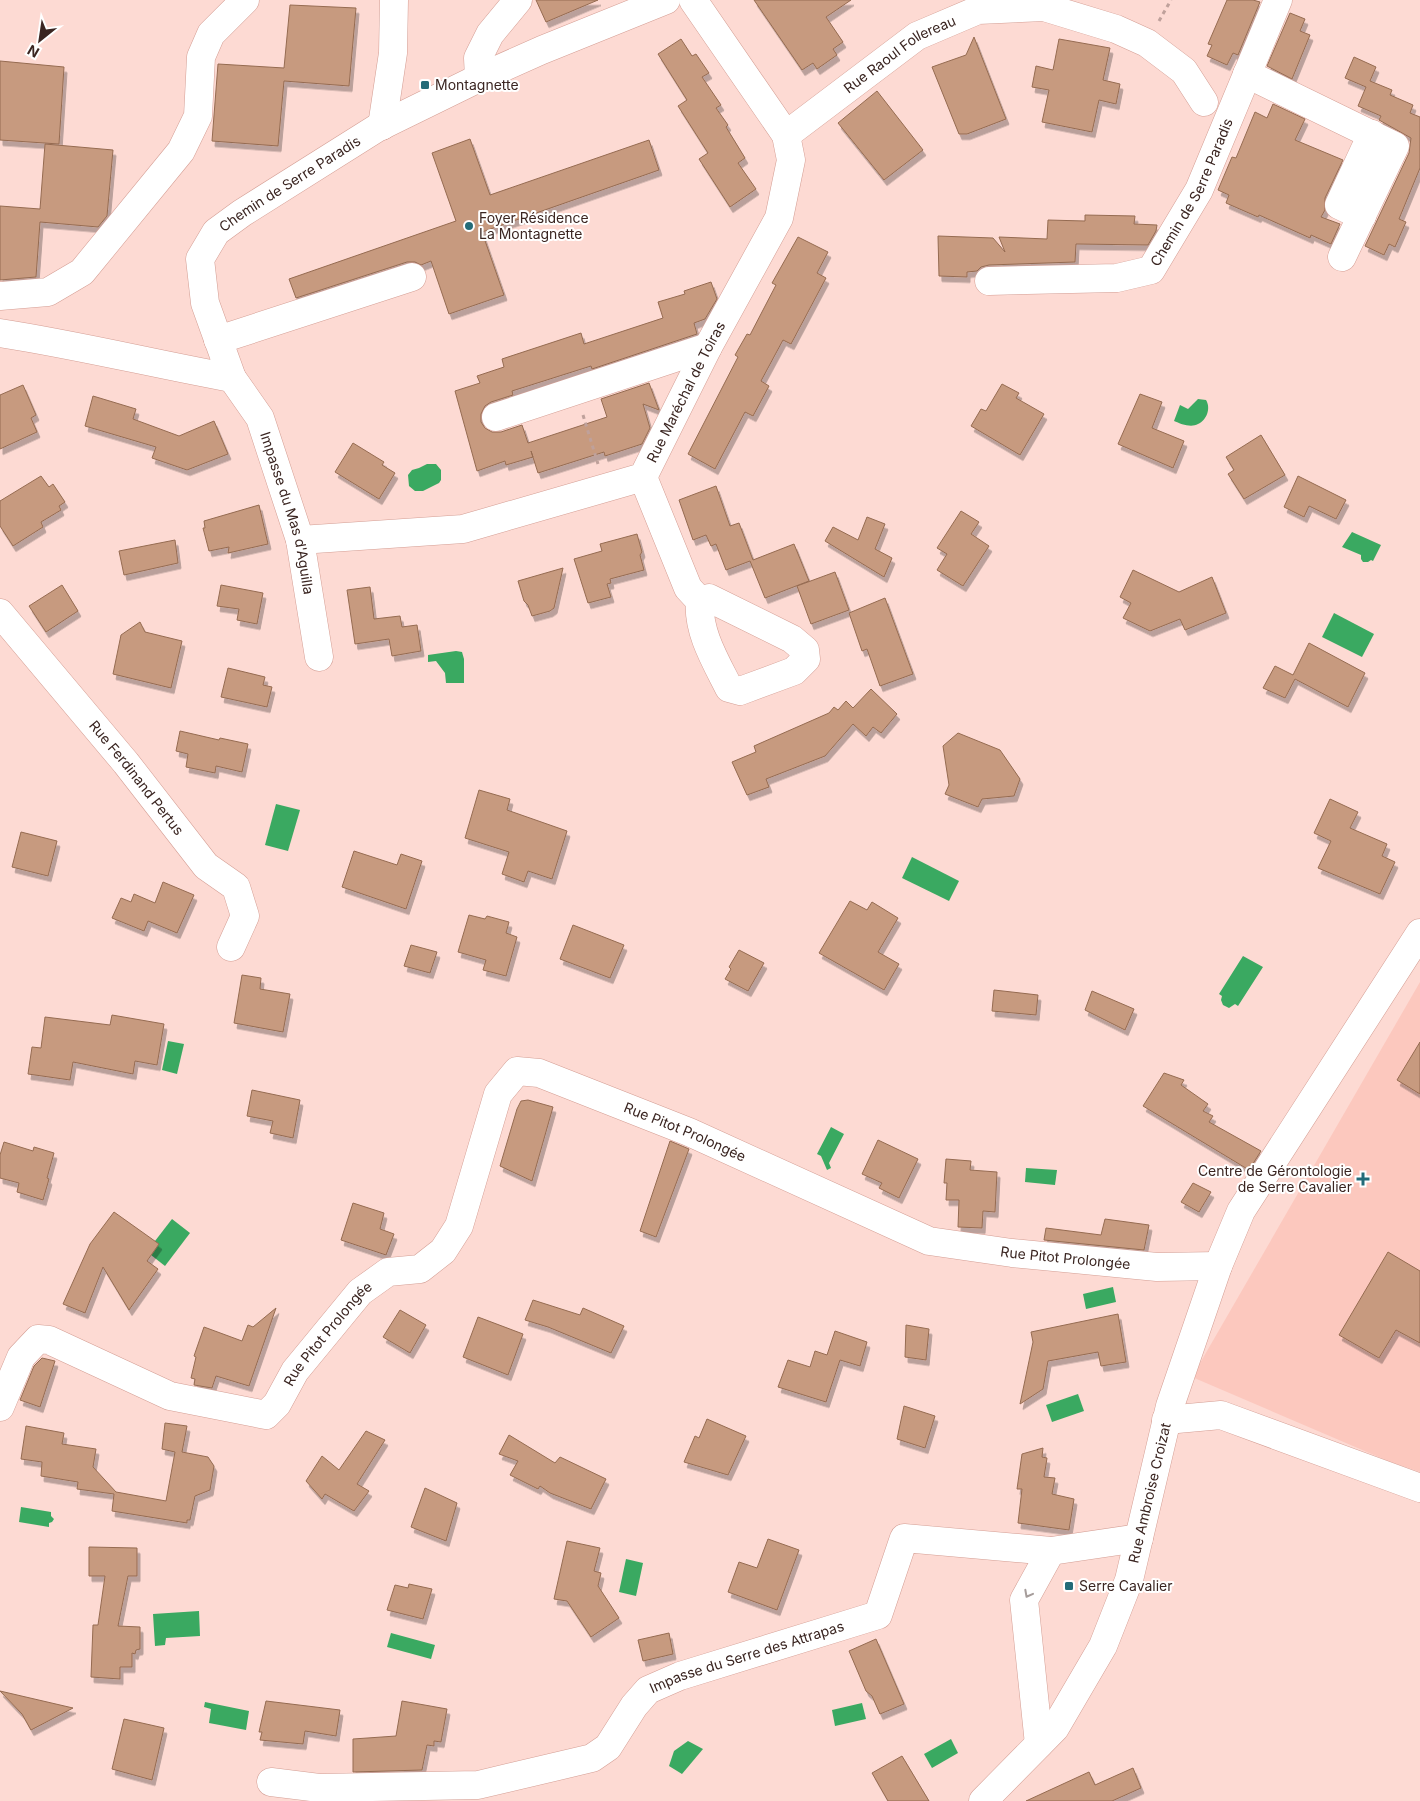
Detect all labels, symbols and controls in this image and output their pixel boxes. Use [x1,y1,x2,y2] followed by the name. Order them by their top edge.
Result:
[840,12,958,96] street label: Rue Raoul Follereau
[15,15,65,65] north arrow
[24,42,42,62] text: N
[435,76,519,93] place label: Montagnette
[419,79,431,91] marker: Montagnette
[1146,115,1236,269] street label: Chemin de Serre Paradis
[216,132,363,235] street label: Chemin de Serre Paradis
[479,209,589,242] place label: Foyer Résidence La Montagnette
[463,220,475,232] marker: Foyer Résidence La Montagnette
[643,318,728,465] street label: Rue Maréchal de Toiras
[257,429,318,596] street label: Impasse du Mas d'Aguilla
[86,717,188,838] street label: Rue Ferdinand Pertus
[622,1098,749,1165] street label: Rue Pitot Prolongée
[1198,1162,1352,1195] place label: Centre de Gérontologie de Serre Cavalier
[1356,1172,1370,1186] marker: Centre de Gérontologie de Serre Cavalier
[999,1242,1131,1272] street label: Rue Pitot Prolongée
[280,1277,375,1389] street label: Rue Pitot Prolongée
[1124,1421,1174,1565] street label: Rue Ambroise Croizat
[1079,1577,1173,1594] place label: Serre Cavalier
[1063,1580,1075,1592] marker: Serre Cavalier
[1024,1588,1034,1597] one-way arrow
[647,1617,846,1696] street label: Impasse du Serre des Attrapas

